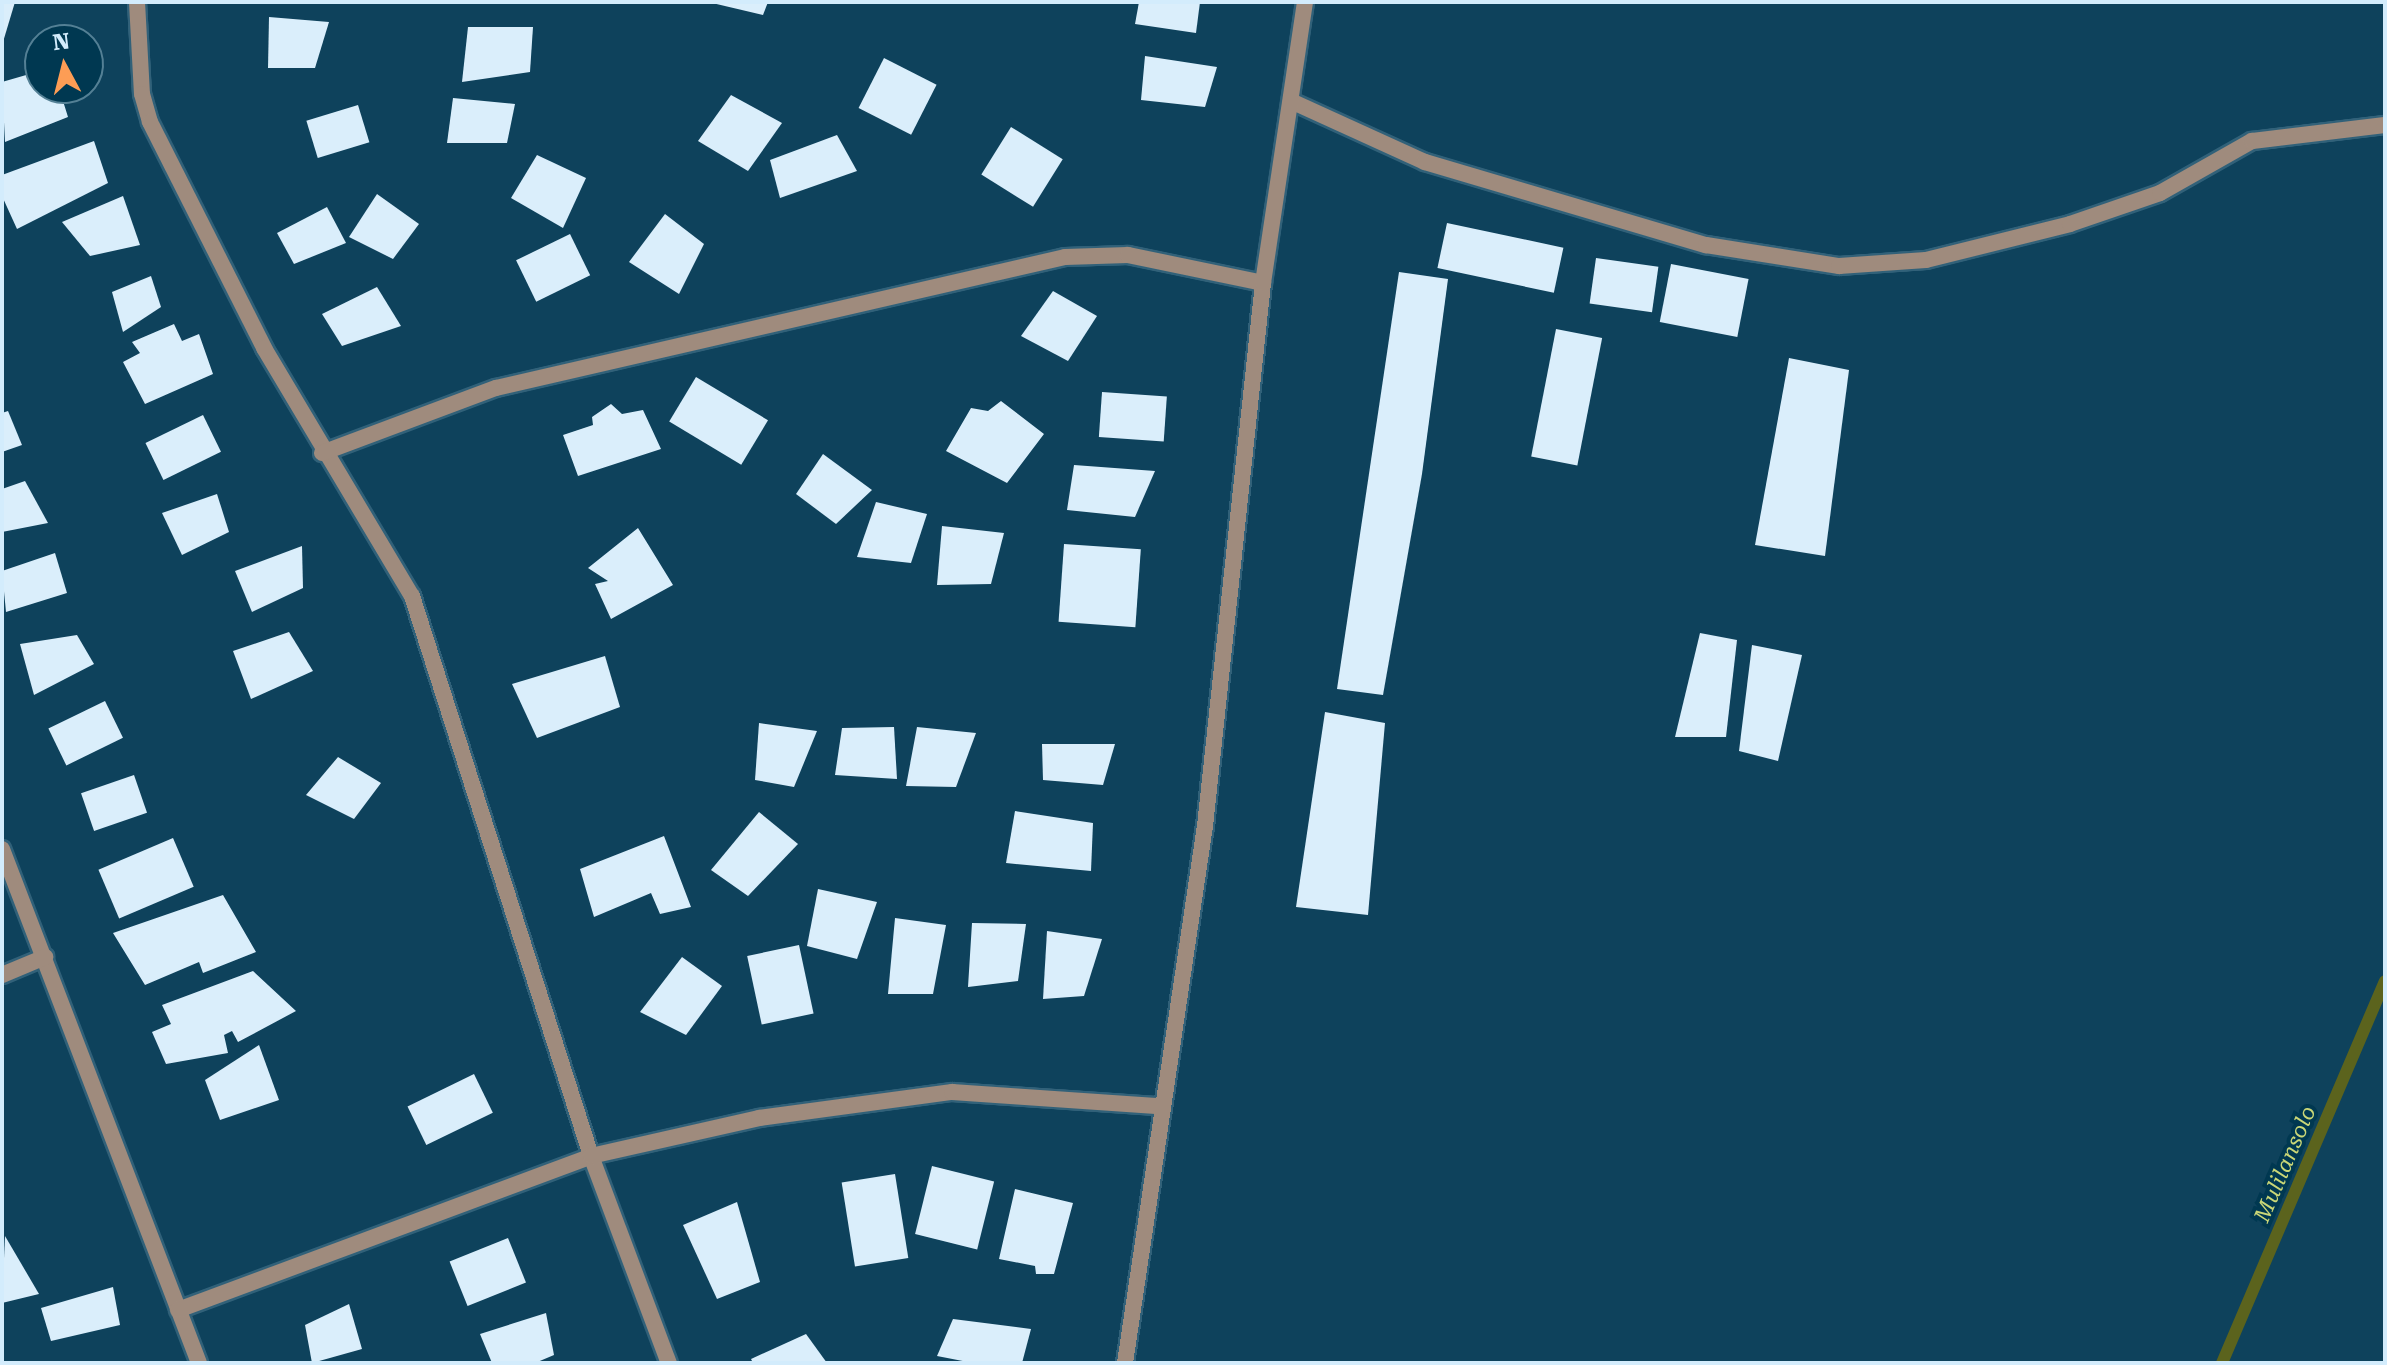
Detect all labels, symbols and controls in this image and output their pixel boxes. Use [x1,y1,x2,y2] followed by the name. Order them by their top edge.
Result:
[24,24,104,104] north arrow
[51,28,71,55] text: N
[2249,1102,2321,1226] water label: Mulilansolo

